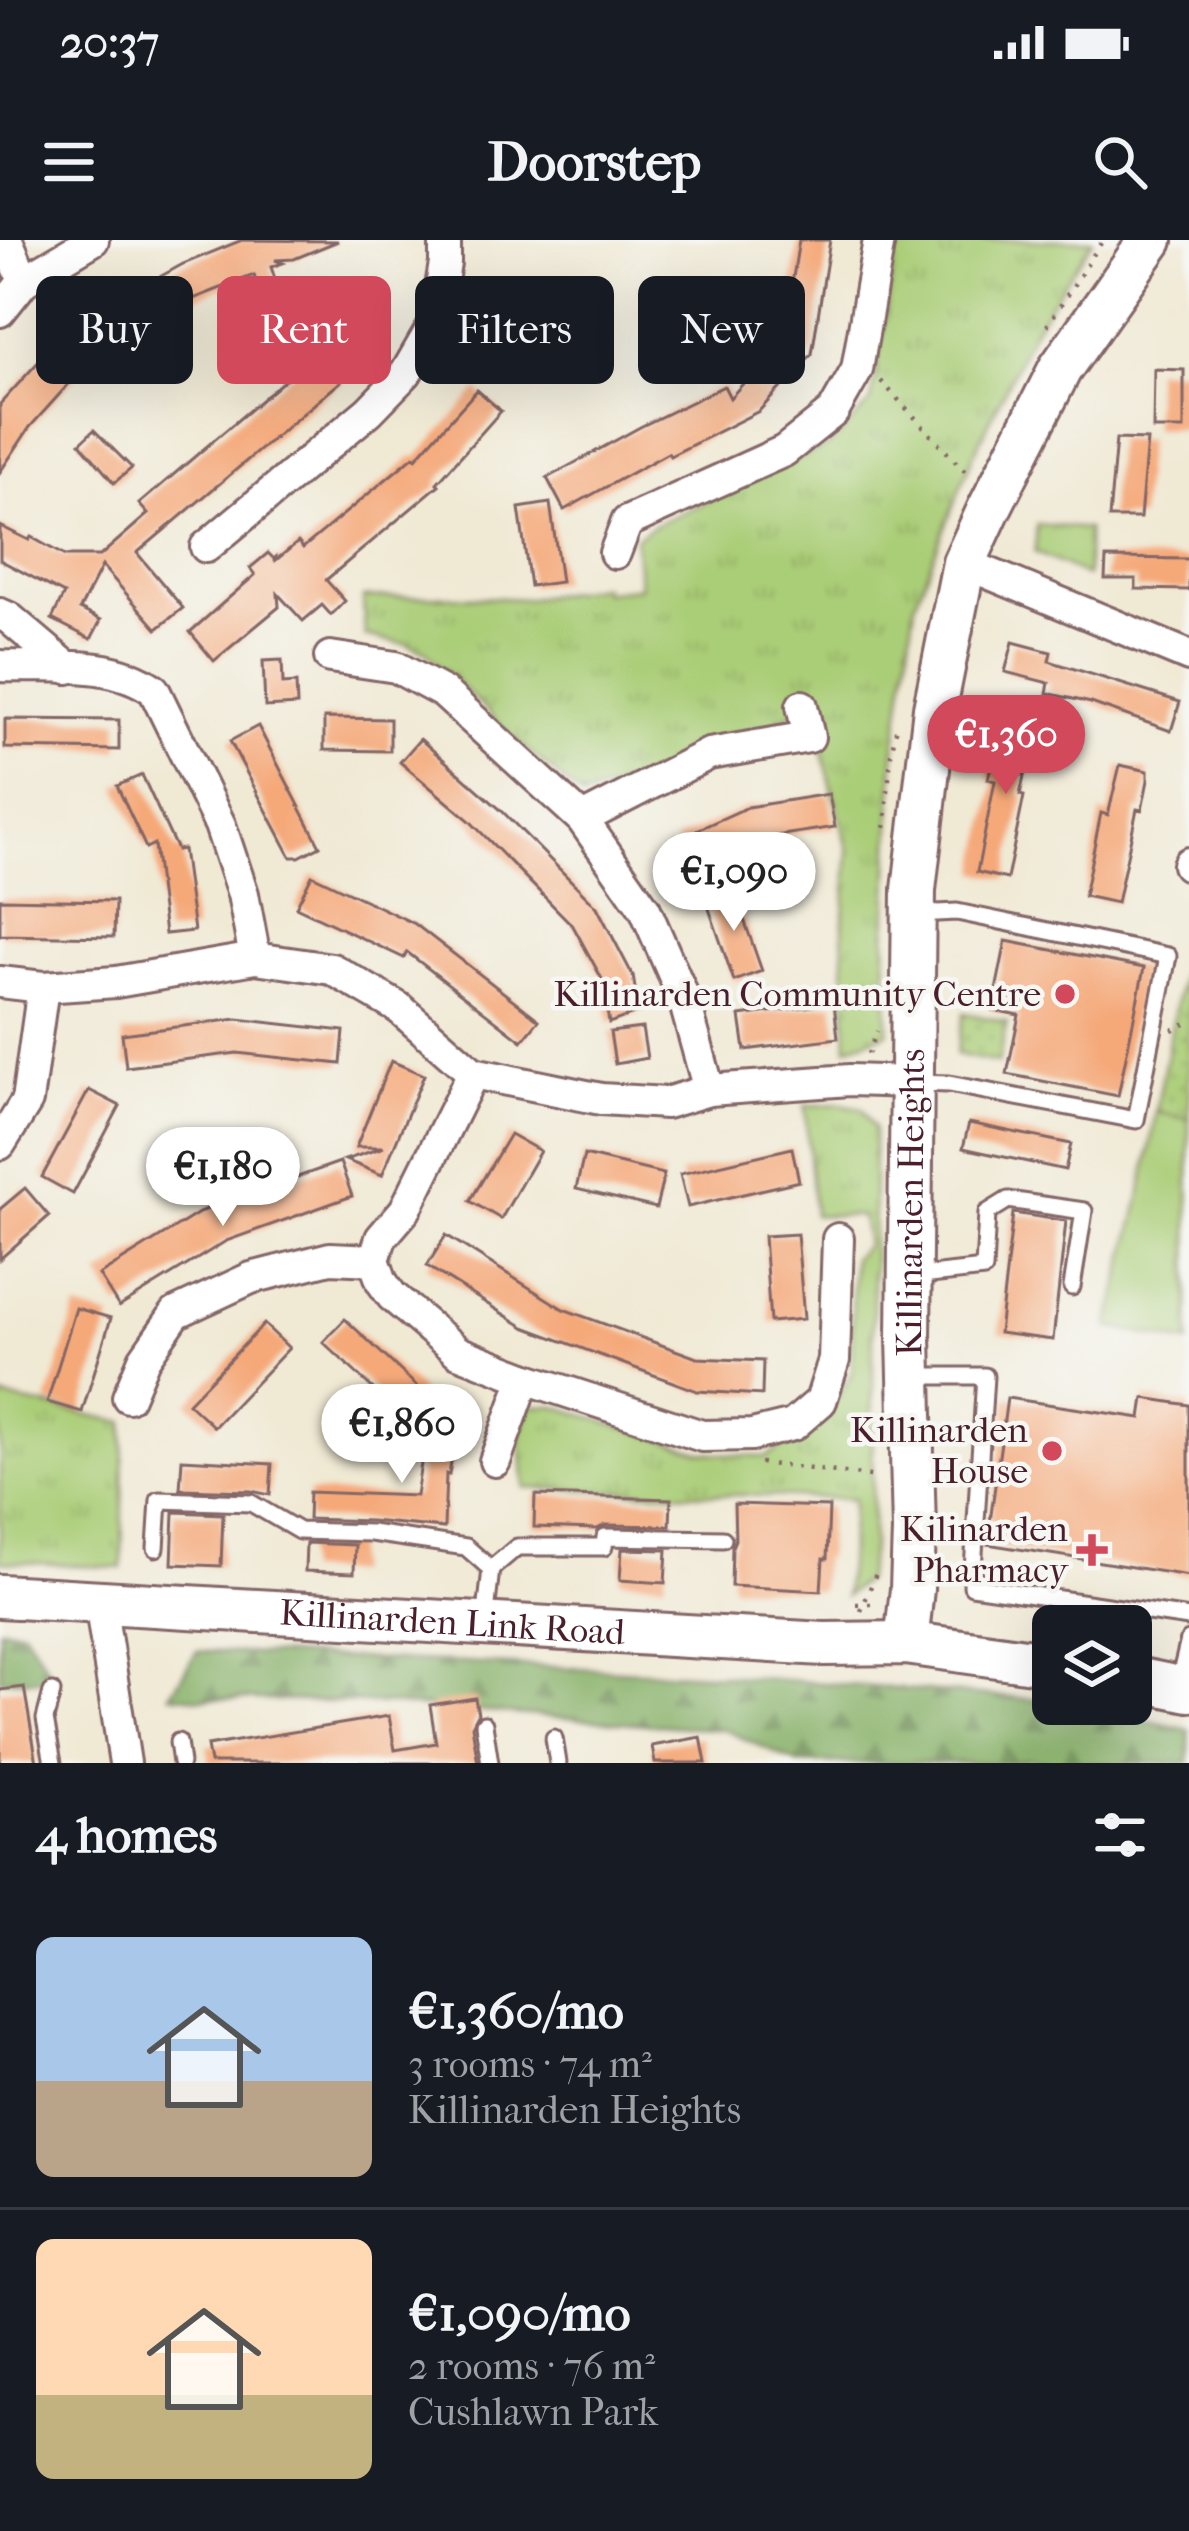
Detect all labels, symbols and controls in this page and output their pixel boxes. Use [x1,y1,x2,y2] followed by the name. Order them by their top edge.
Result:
[60,16,159,69] text: 20:37
[36,129,102,195] icon: menu
[1087,129,1153,195] icon: search
[488,131,701,194] text: Doorstep
[36,276,193,384] chip: Buy
[217,276,391,384] chip: Rent
[415,276,614,384] chip: Filters
[638,276,805,384] chip: New
[908,695,1104,797] pin: €1,360
[954,711,1058,757] text: €1,360
[636,832,832,934] pin: €1,090
[680,848,788,894] text: €1,090
[553,973,1041,1015] place label: Killinarden Community Centre
[1052,981,1078,1007] marker: Killinarden Community Centre
[888,1048,933,1357] street label: Killinarden Heights
[125,1127,321,1229] pin: €1,180
[173,1143,273,1189] text: €1,180
[304,1384,500,1486] pin: €1,860
[348,1400,456,1446] text: €1,860
[850,1409,1028,1492] place label: Killinarden House
[1039,1438,1065,1464] marker: Killinarden House
[900,1508,1070,1591] place label: Kilinarden Pharmacy
[1079,1537,1105,1563] marker: Kilinarden Pharmacy
[279,1591,626,1653] street label: Killinarden Link Road
[1032,1605,1152,1725] map controls
[1032,1605,1152,1725] button: layers
[1087,1802,1153,1868] icon: filters
[36,1805,217,1865] text: 4 homes
[408,1981,624,2041] text: €1,360/mo
[132,1985,276,2129] icon: home
[408,2041,652,2087] text: 3 rooms · 74 m²
[408,2087,741,2133] text: Killinarden Heights
[408,2283,631,2343] text: €1,090/mo
[132,2287,276,2431] icon: home
[408,2343,655,2389] text: 2 rooms · 76 m²
[408,2389,658,2435] text: Cushlawn Park

